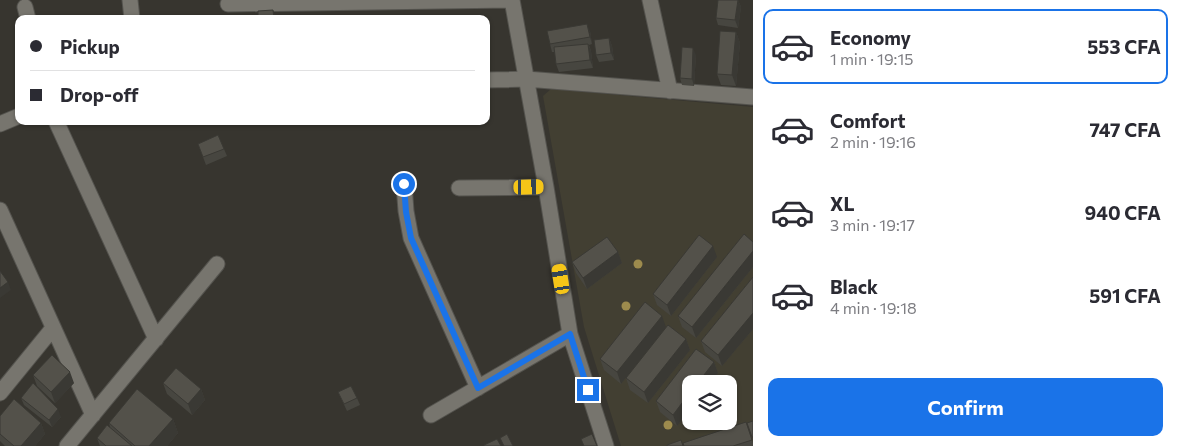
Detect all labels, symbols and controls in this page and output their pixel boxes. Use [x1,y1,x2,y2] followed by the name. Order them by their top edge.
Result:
[770,24,815,69] icon: car
[830,26,911,49] text: Economy
[60,35,120,58] text: Pickup
[1087,35,1161,58] text: 553 CFA
[830,49,913,68] text: 1 min · 19:15
[60,83,139,106] text: Drop-off
[770,107,815,152] icon: car
[830,109,906,132] text: Comfort
[1090,118,1161,141] text: 747 CFA
[830,132,916,151] text: 2 min · 19:16
[393,173,415,195] route start
[513,179,544,195] car
[770,190,815,235] icon: car
[830,192,855,215] text: XL
[1085,201,1161,224] text: 940 CFA
[830,215,915,234] text: 3 min · 19:17
[551,263,570,295] car
[770,273,815,318] icon: car
[830,275,878,298] text: Black
[1089,284,1161,307] text: 591 CFA
[830,298,917,317] text: 4 min · 19:18
[682,375,737,430] map controls
[682,375,737,430] button: layers
[768,378,1163,436] button: Confirm
[577,379,599,401] route end

